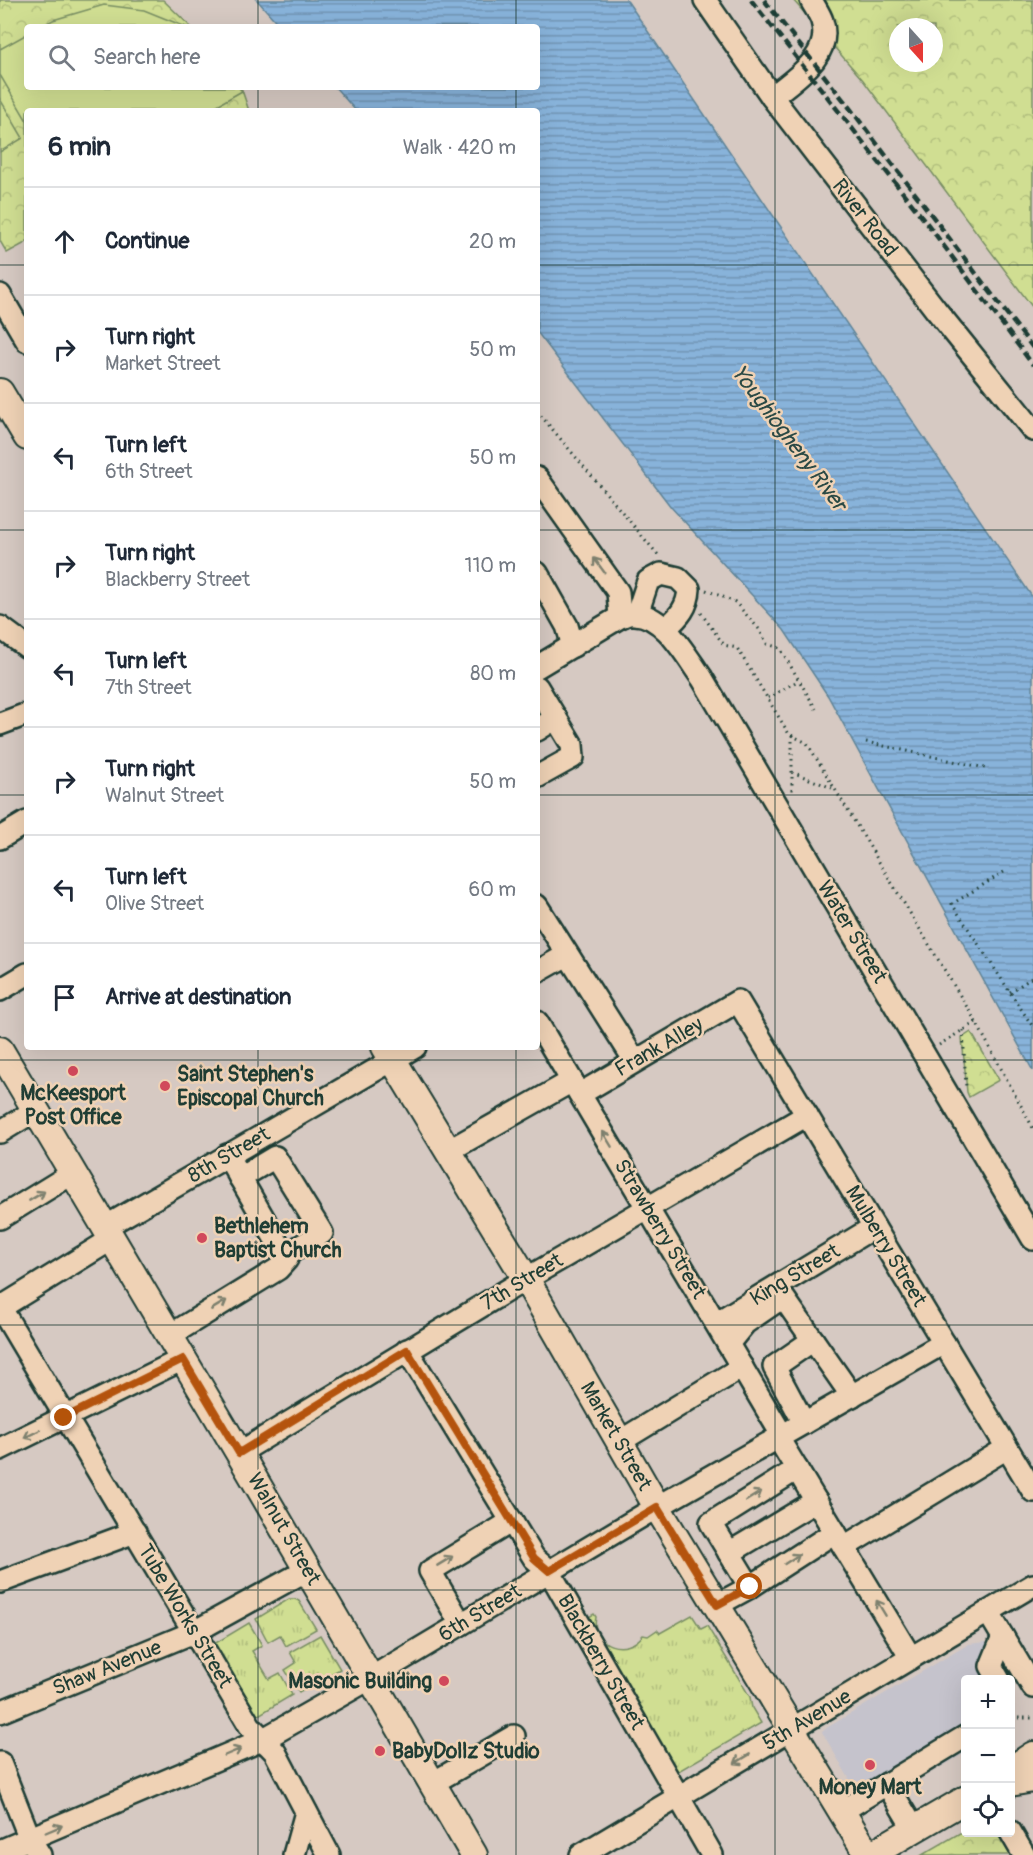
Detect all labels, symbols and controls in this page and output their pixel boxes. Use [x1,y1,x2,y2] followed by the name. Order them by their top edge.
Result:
[889,18,943,72] north arrow
[24,24,540,90] search box
[45,41,78,74] icon: search
[93,43,200,71] text: Search here
[48,131,111,163] text: 6 min
[403,135,516,160] text: Walk · 420 m
[826,173,904,263] street label: River Road
[48,225,81,258] icon: ahead
[105,227,189,255] text: Continue
[469,229,516,254] text: 20 m
[105,323,195,351] text: Turn right
[48,333,81,366] icon: right
[469,337,516,362] text: 50 m
[105,351,221,376] text: Market Street
[725,360,855,519] water label: Youghiogheny River
[105,431,187,459] text: Turn left
[48,441,81,474] icon: left
[469,445,516,470] text: 50 m
[105,459,193,484] text: 6th Street
[105,539,195,567] text: Turn right
[48,549,81,582] icon: right
[465,553,516,578] text: 110 m
[593,558,605,574] one-way arrow
[105,567,250,592] text: Blackberry Street
[105,647,187,675] text: Turn left
[48,657,81,690] icon: left
[470,661,516,686] text: 80 m
[105,675,192,700] text: 7th Street
[105,755,195,783] text: Turn right
[48,765,81,798] icon: right
[469,769,516,794] text: 50 m
[105,783,224,808] text: Walnut Street
[105,863,187,891] text: Turn left
[48,873,81,906] icon: left
[811,876,893,989] street label: Water Street
[469,877,516,902] text: 60 m
[105,891,204,916] text: Olive Street
[48,981,81,1014] icon: arrive
[105,983,291,1011] text: Arrive at destination
[610,1011,708,1083] street label: Frank Alley
[177,1061,324,1112] place label: Saint Stephen's Episcopal Church
[66,1064,80,1078] marker: McKeesport Post Office
[158,1079,172,1093] marker: Saint Stephen's Episcopal Church
[20,1080,126,1131] place label: McKeesport Post Office
[183,1120,275,1189] street label: 8th Street
[600,1131,612,1148] one-way arrow
[608,1154,713,1304] street label: Strawberry Street
[839,1180,933,1312] street label: Mulberry Street
[28,1189,45,1201] one-way arrow
[214,1213,342,1264] place label: Bethlehem Baptist Church
[195,1231,209,1245] marker: Bethlehem Baptist Church
[745,1237,845,1312] street label: King Street
[476,1247,568,1317] street label: 7th Street
[210,1299,227,1311] one-way arrow
[574,1377,658,1496] street label: Market Street
[50,1404,76,1430] route end
[24,1428,42,1440] one-way arrow
[241,1468,327,1590] street label: Walnut Street
[745,1489,762,1501] one-way arrow
[131,1539,239,1693] street label: Tube Works Street
[784,1553,801,1566] one-way arrow
[436,1555,453,1567] one-way arrow
[736,1573,762,1599] route start
[434,1577,527,1648] street label: 6th Street
[551,1589,651,1735] street label: Blackberry Street
[874,1600,886,1617] one-way arrow
[49,1634,166,1702] street label: Shaw Avenue
[288,1668,432,1695] place label: Masonic Building
[437,1674,451,1688] marker: Masonic Building
[961,1675,1015,1837] map controls
[961,1675,1015,1729] button: +
[758,1683,857,1757] street label: 5th Avenue
[961,1729,1015,1783] button: −
[392,1738,540,1765] place label: BabyDollz Studio
[373,1744,387,1758] marker: BabyDollz Studio
[224,1746,242,1757] one-way arrow
[734,1753,751,1765] one-way arrow
[863,1758,877,1772] marker: Money Mart
[819,1774,922,1801] place label: Money Mart
[961,1783,1015,1837] button: locate
[45,1822,63,1833] one-way arrow

